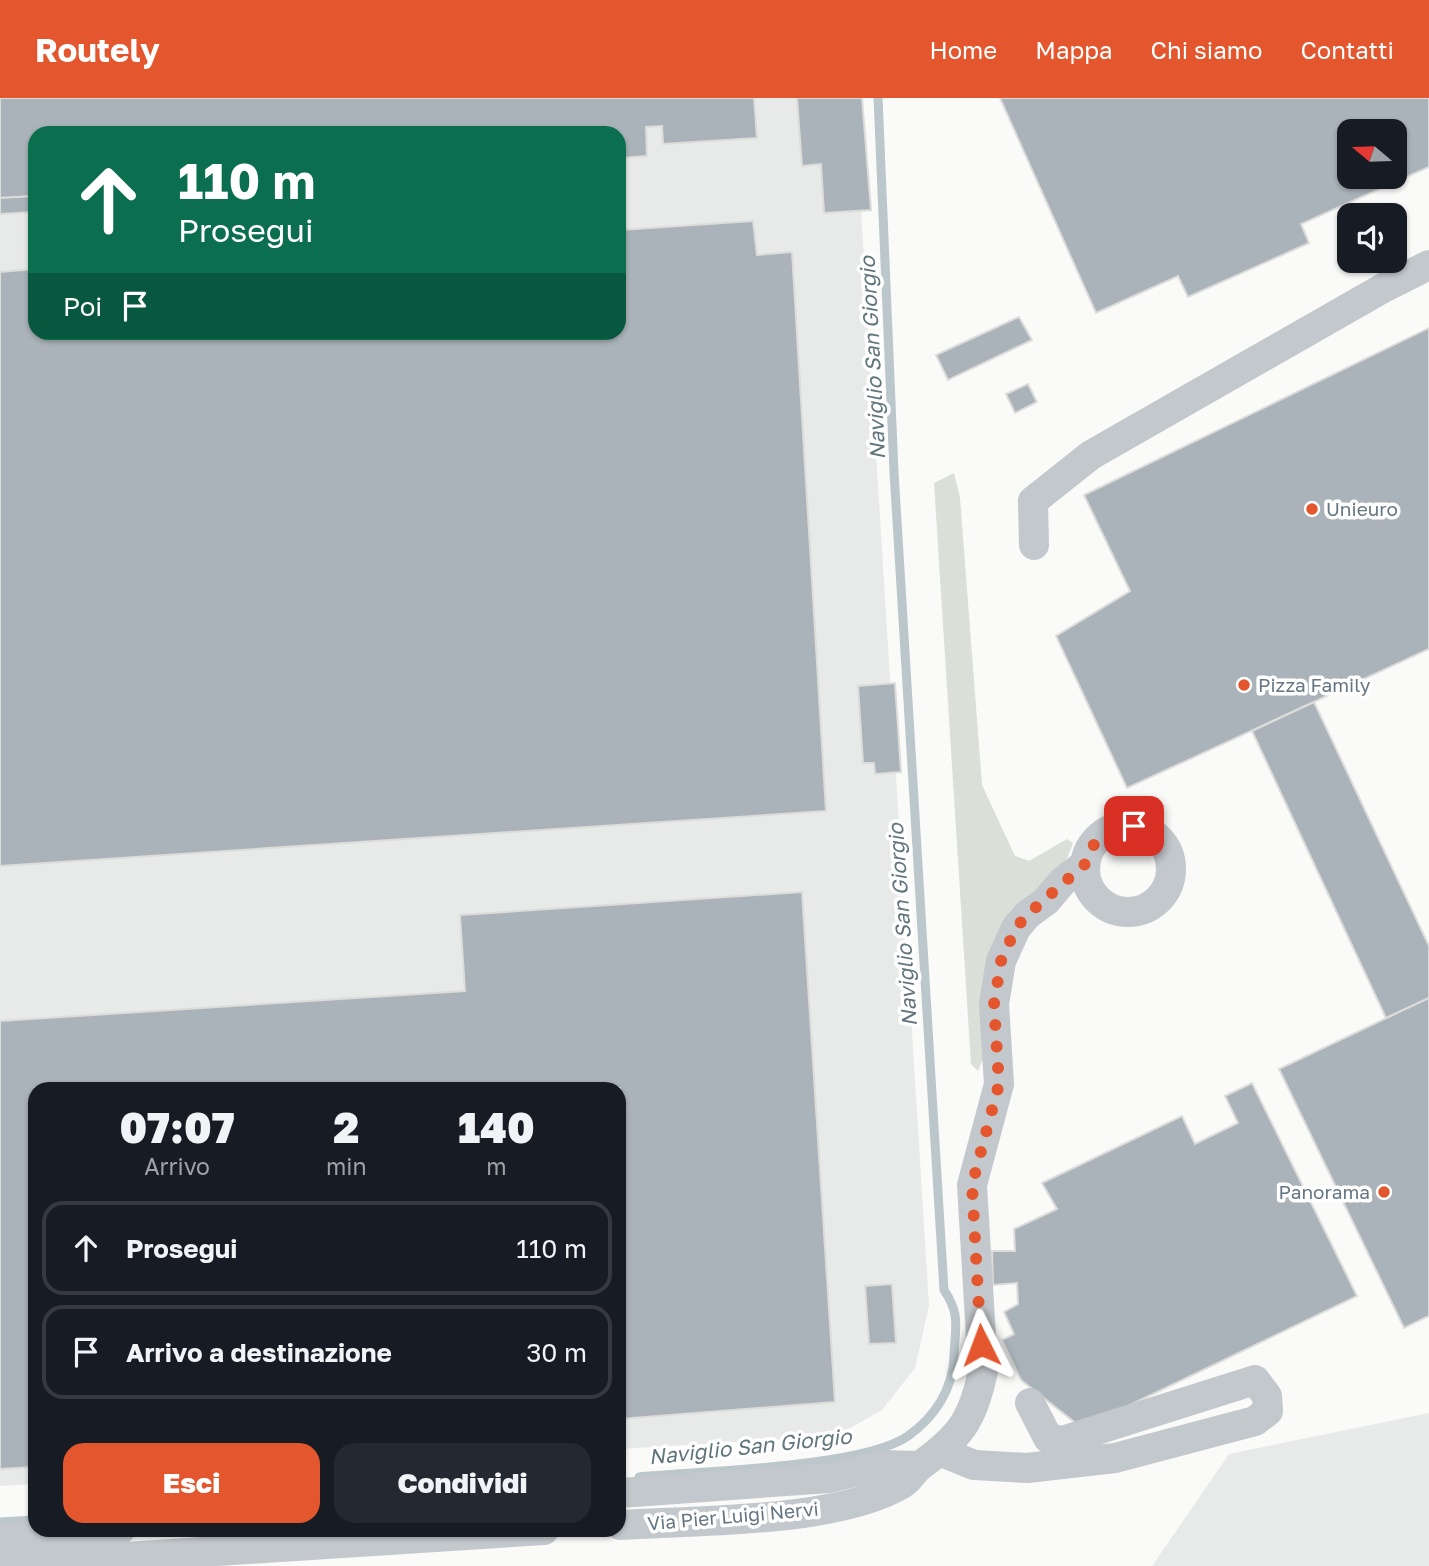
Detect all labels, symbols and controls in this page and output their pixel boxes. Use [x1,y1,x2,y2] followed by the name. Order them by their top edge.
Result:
[35,30,160,69] text: Routely
[929,35,997,64] text: Home
[1035,35,1113,64] text: Mappa
[1151,35,1262,64] text: Chi siamo
[1300,35,1394,64] text: Contatti
[1337,119,1407,189] north arrow
[1337,119,1407,273] map controls
[178,151,315,210] text: 110 m
[63,154,154,245] icon: ahead
[1337,203,1407,273] button: sound
[178,211,313,249] text: Prosegui
[854,254,890,460] water label: Naviglio San Giorgio
[116,287,154,325] icon: arrive
[63,291,102,322] text: Poi
[1326,497,1398,520] place label: Unieuro
[1304,501,1320,517] marker: Unieuro
[1258,673,1371,696] place label: Pizza Family
[1236,677,1252,693] marker: Pizza Family
[1104,796,1164,856] pin
[1115,807,1153,845] icon: arrive
[882,821,922,1027] water label: Naviglio San Giorgio
[119,1102,235,1152] text: 07:07
[333,1102,359,1152] text: 2
[458,1102,535,1152] text: 140
[144,1152,210,1180] text: Arrivo
[326,1152,367,1180] text: min
[486,1152,507,1180] text: m
[1278,1180,1370,1203] place label: Panorama
[1376,1184,1392,1200] marker: Panorama
[67,1229,105,1267] icon: ahead
[126,1233,237,1264] text: Prosegui
[516,1233,587,1264] text: 110 m
[944,1308,1018,1382] position arrow
[67,1333,105,1371] icon: arrive
[126,1337,392,1368] text: Arrivo a destinazione
[526,1337,587,1368] text: 30 m
[647,1422,854,1470] water label: Naviglio San Giorgio
[63,1443,320,1523] button: Esci
[334,1443,591,1523] button: Condividi
[646,1497,820,1534] street label: Via Pier Luigi Nervi

